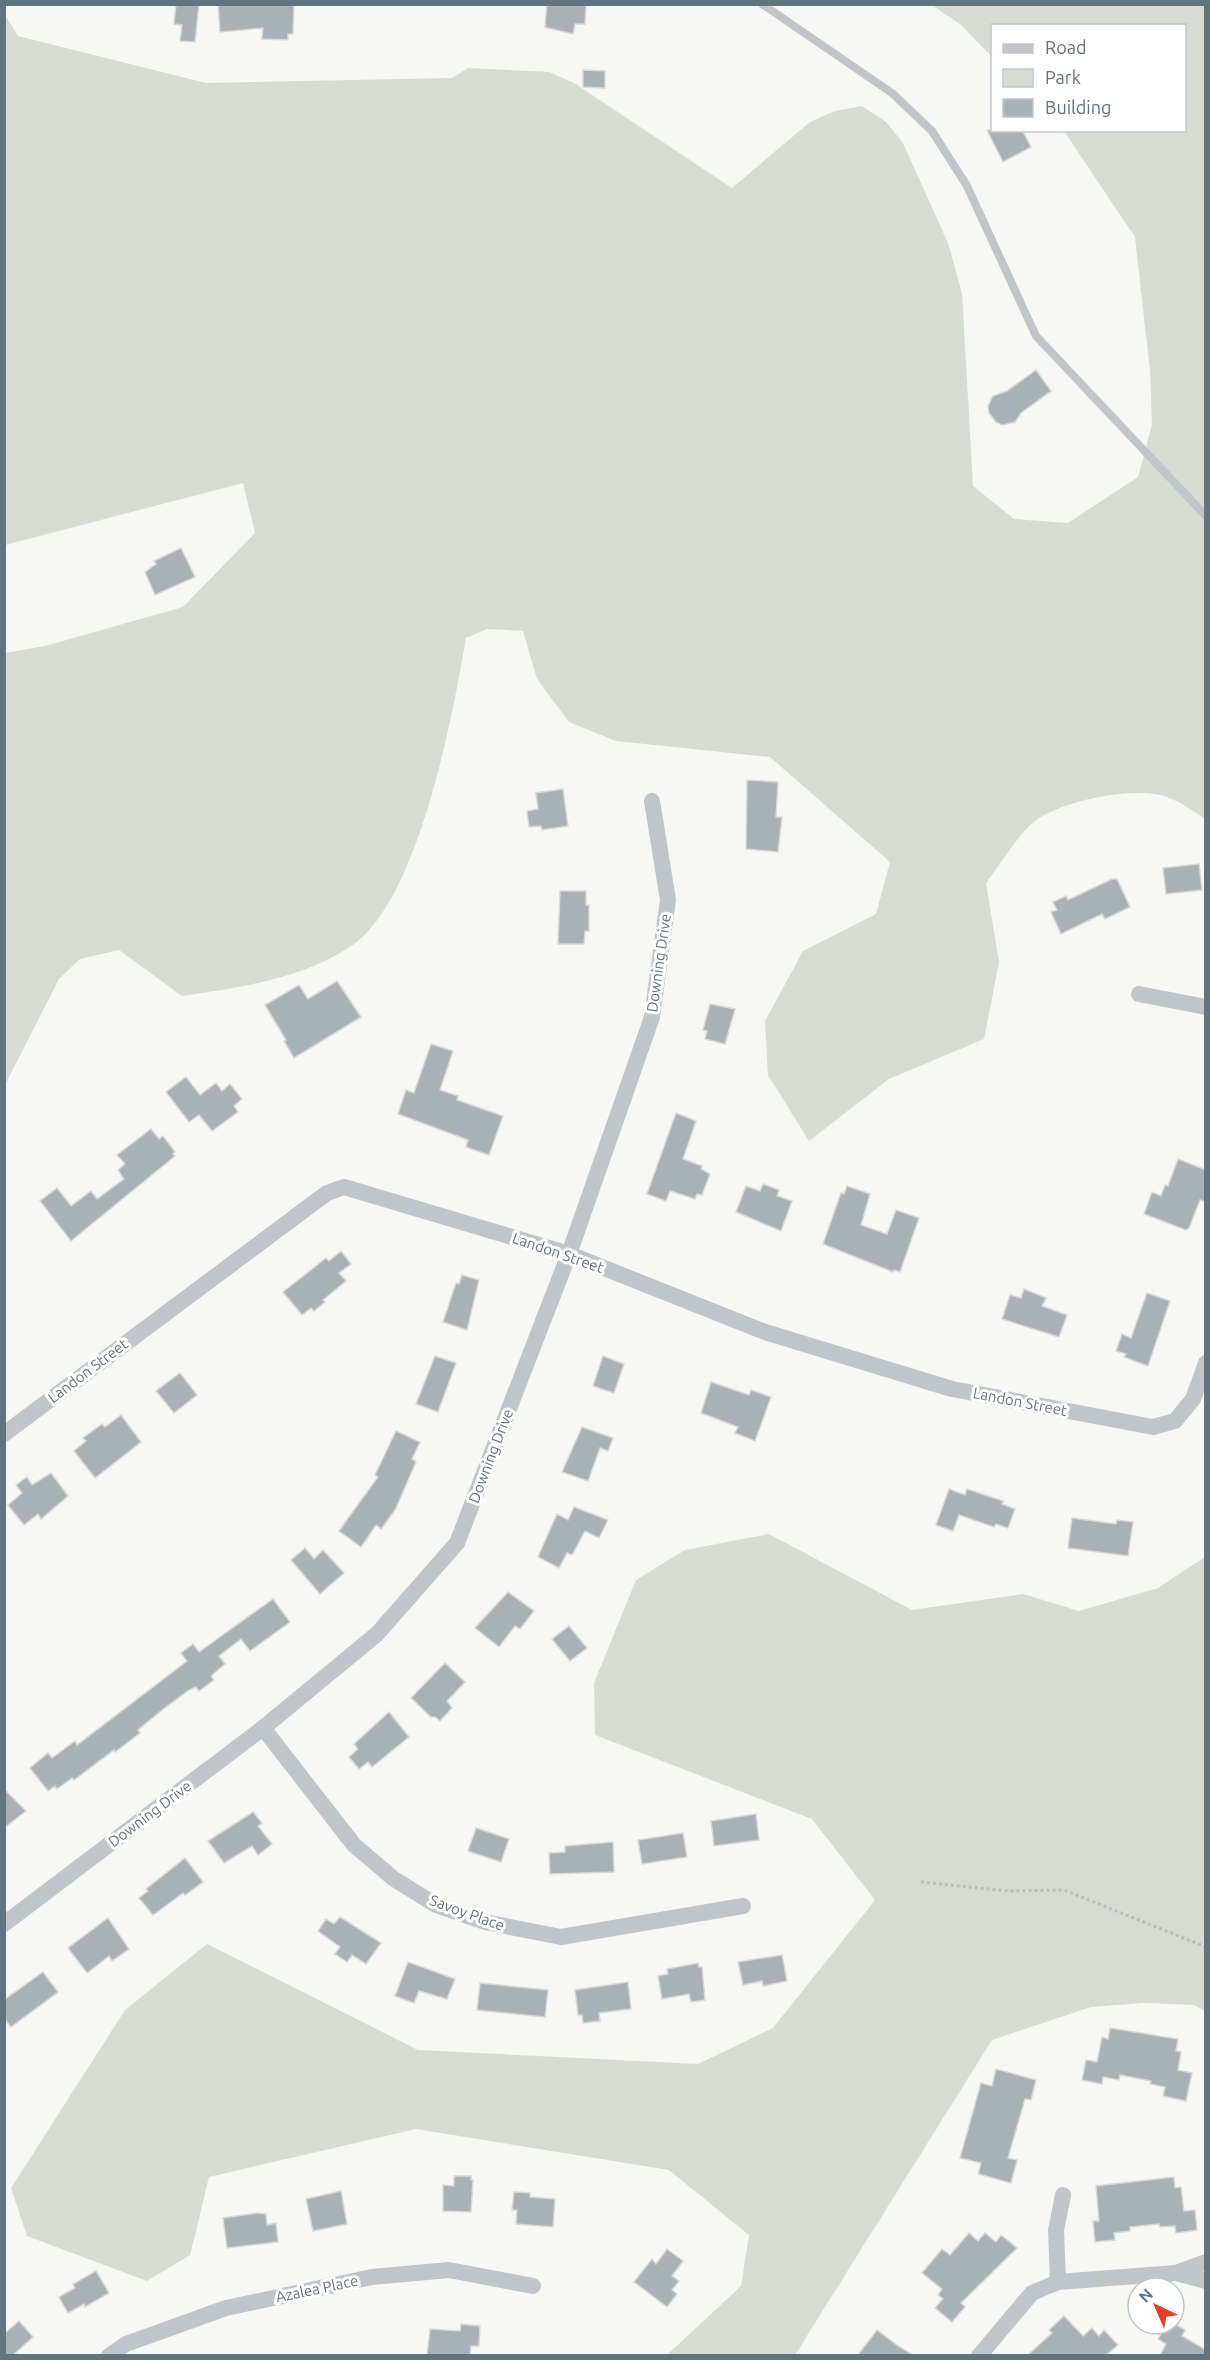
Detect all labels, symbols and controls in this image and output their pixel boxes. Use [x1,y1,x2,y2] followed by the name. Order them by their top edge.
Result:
[991,24,1186,132] legend
[1045,37,1087,57] text: Road
[1045,67,1081,87] text: Park
[1045,97,1111,117] text: Building
[643,913,674,1013] street label: Downing Drive
[510,1229,606,1276] street label: Landon Street
[45,1335,131,1406] street label: Landon Street
[972,1384,1069,1419] street label: Landon Street
[465,1406,516,1505] street label: Downing Drive
[105,1777,194,1850] street label: Downing Drive
[428,1891,507,1934] street label: Savoy Place
[274,2271,360,2306] street label: Azalea Place
[1126,2276,1186,2336] north arrow
[1135,2285,1156,2306] text: N

